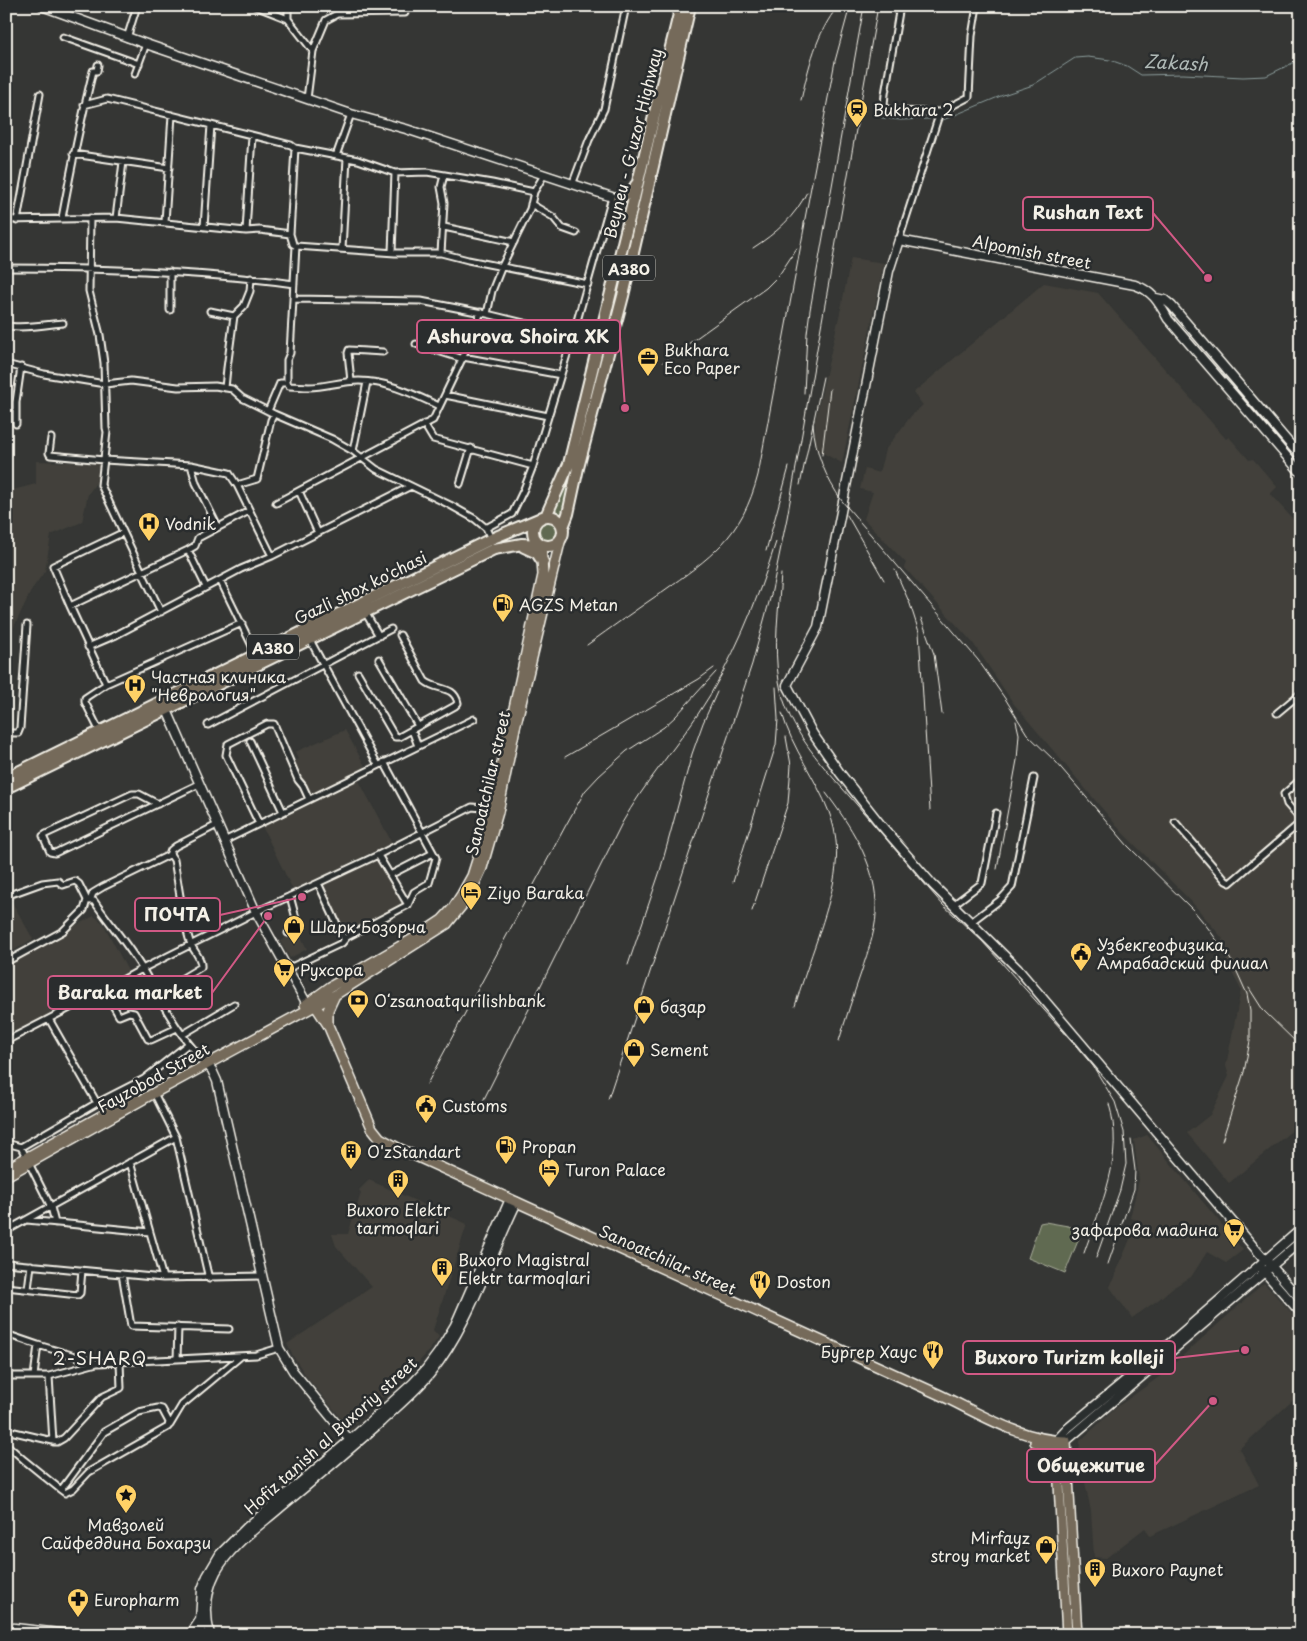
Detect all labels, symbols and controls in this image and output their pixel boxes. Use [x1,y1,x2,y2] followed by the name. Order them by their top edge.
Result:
[597,45,667,241] street label: Beyneu - G'uzor Highway
[1144,47,1209,77] water label: Zakash
[845,97,869,128] station icon: Bukhara 2
[873,97,954,121] place label: Bukhara 2
[1023,197,1153,230] callout: Rushan Text
[1033,198,1144,225] text: Rushan Text
[971,228,1094,274] street label: Alpomish street
[603,256,655,280] road number: A380
[417,320,620,353] callout: Ashurova Shoira XK
[426,322,609,349] text: Ashurova Shoira XK
[664,337,740,379] place label: Bukhara Eco Paper
[636,346,660,377] office icon: Bukhara Eco Paper
[137,511,161,542] hospital icon: Vodnik
[165,511,216,535] place label: Vodnik
[290,544,430,630] street label: Gazli shox ko'chasi
[491,592,515,623] fuel station icon: AGZS Metan
[519,592,618,616] place label: AGZS Metan
[247,634,299,660] road number: A380
[151,664,286,706] place label: Частная клиника "Неврология"
[123,673,147,704] hospital icon: Частная клиника "Неврология"
[459,708,515,858] street label: Sanoatchilar street
[459,880,483,911] hotel icon: Ziyo Baraka
[487,880,584,904] place label: Ziyo Baraka
[135,898,220,931] callout: ПОЧТА
[144,900,210,927] text: ПОЧТА
[282,914,306,945] shop icon: Шарк Бозорча
[310,914,426,938] place label: Шарк Бозорча
[1097,932,1268,974] place label: Узбекгеофизика, Амрабадский филиал
[1069,941,1093,972] public building icon: Узбекгеофизика, Амрабадский филиал
[272,957,296,988] supermarket icon: Рухсора
[300,957,363,981] place label: Рухсора
[48,976,212,1009] callout: Baraka market
[58,978,203,1005] text: Baraka market
[346,988,370,1019] bank icon: Oʻzsanoatqurilishbank
[374,988,546,1012] place label: Oʻzsanoatqurilishbank
[632,994,656,1025] shop icon: базар
[660,994,706,1018] place label: базар
[92,1036,214,1118] street label: Fayzobod Street
[622,1037,646,1068] shop icon: Sement
[650,1037,709,1061] place label: Sement
[414,1093,438,1124] public building icon: Customs
[442,1093,507,1117] place label: Customs
[494,1134,518,1165] fuel station icon: Propan
[522,1134,576,1158] place label: Propan
[339,1139,363,1170] building icon: O'zStandart
[367,1139,461,1163] place label: O'zStandart
[537,1157,561,1188] hotel icon: Turon Palace
[565,1157,666,1181] place label: Turon Palace
[386,1168,410,1199] building icon: Buxoro Elektr tarmoqlari
[346,1197,451,1239] place label: Buxoro Elektr tarmoqlari
[1071,1217,1218,1241] place label: зафарова мадина
[1222,1217,1246,1248] supermarket icon: зафарова мадина
[596,1218,741,1300] street label: Sanoatchilar street
[458,1247,591,1289] place label: Buxoro Magistral Elektr tarmoqlari
[430,1256,454,1287] building icon: Buxoro Magistral Elektr tarmoqlari
[748,1269,772,1300] restaurant icon: Doston
[776,1269,831,1293] place label: Doston
[820,1339,917,1363] place label: Бургер Хаус
[921,1339,945,1370] restaurant icon: Бургер Хаус
[963,1341,1175,1374] callout: Buxoro Turizm kolleji
[974,1343,1164,1370] text: Buxoro Turizm kolleji
[53,1344,147,1371] district label: 2-SHARQ
[238,1350,422,1519] street label: Hofiz tanish al Buxoriy street
[1027,1449,1155,1482] callout: Общежитие
[1037,1451,1145,1478] text: Общежитие
[114,1483,138,1514] place icon: Мавзолей Сайфеддина Бохарзи
[41,1512,211,1554] place label: Мавзолей Сайфеддина Бохарзи
[931,1525,1030,1567] place label: Mirfayz stroy market
[1034,1534,1058,1565] shop icon: Mirfayz stroy market
[1083,1557,1107,1588] building icon: Buxoro Paynet
[1111,1557,1224,1581] place label: Buxoro Paynet
[66,1587,90,1618] pharmacy icon: Europharm
[94,1587,180,1611] place label: Europharm

